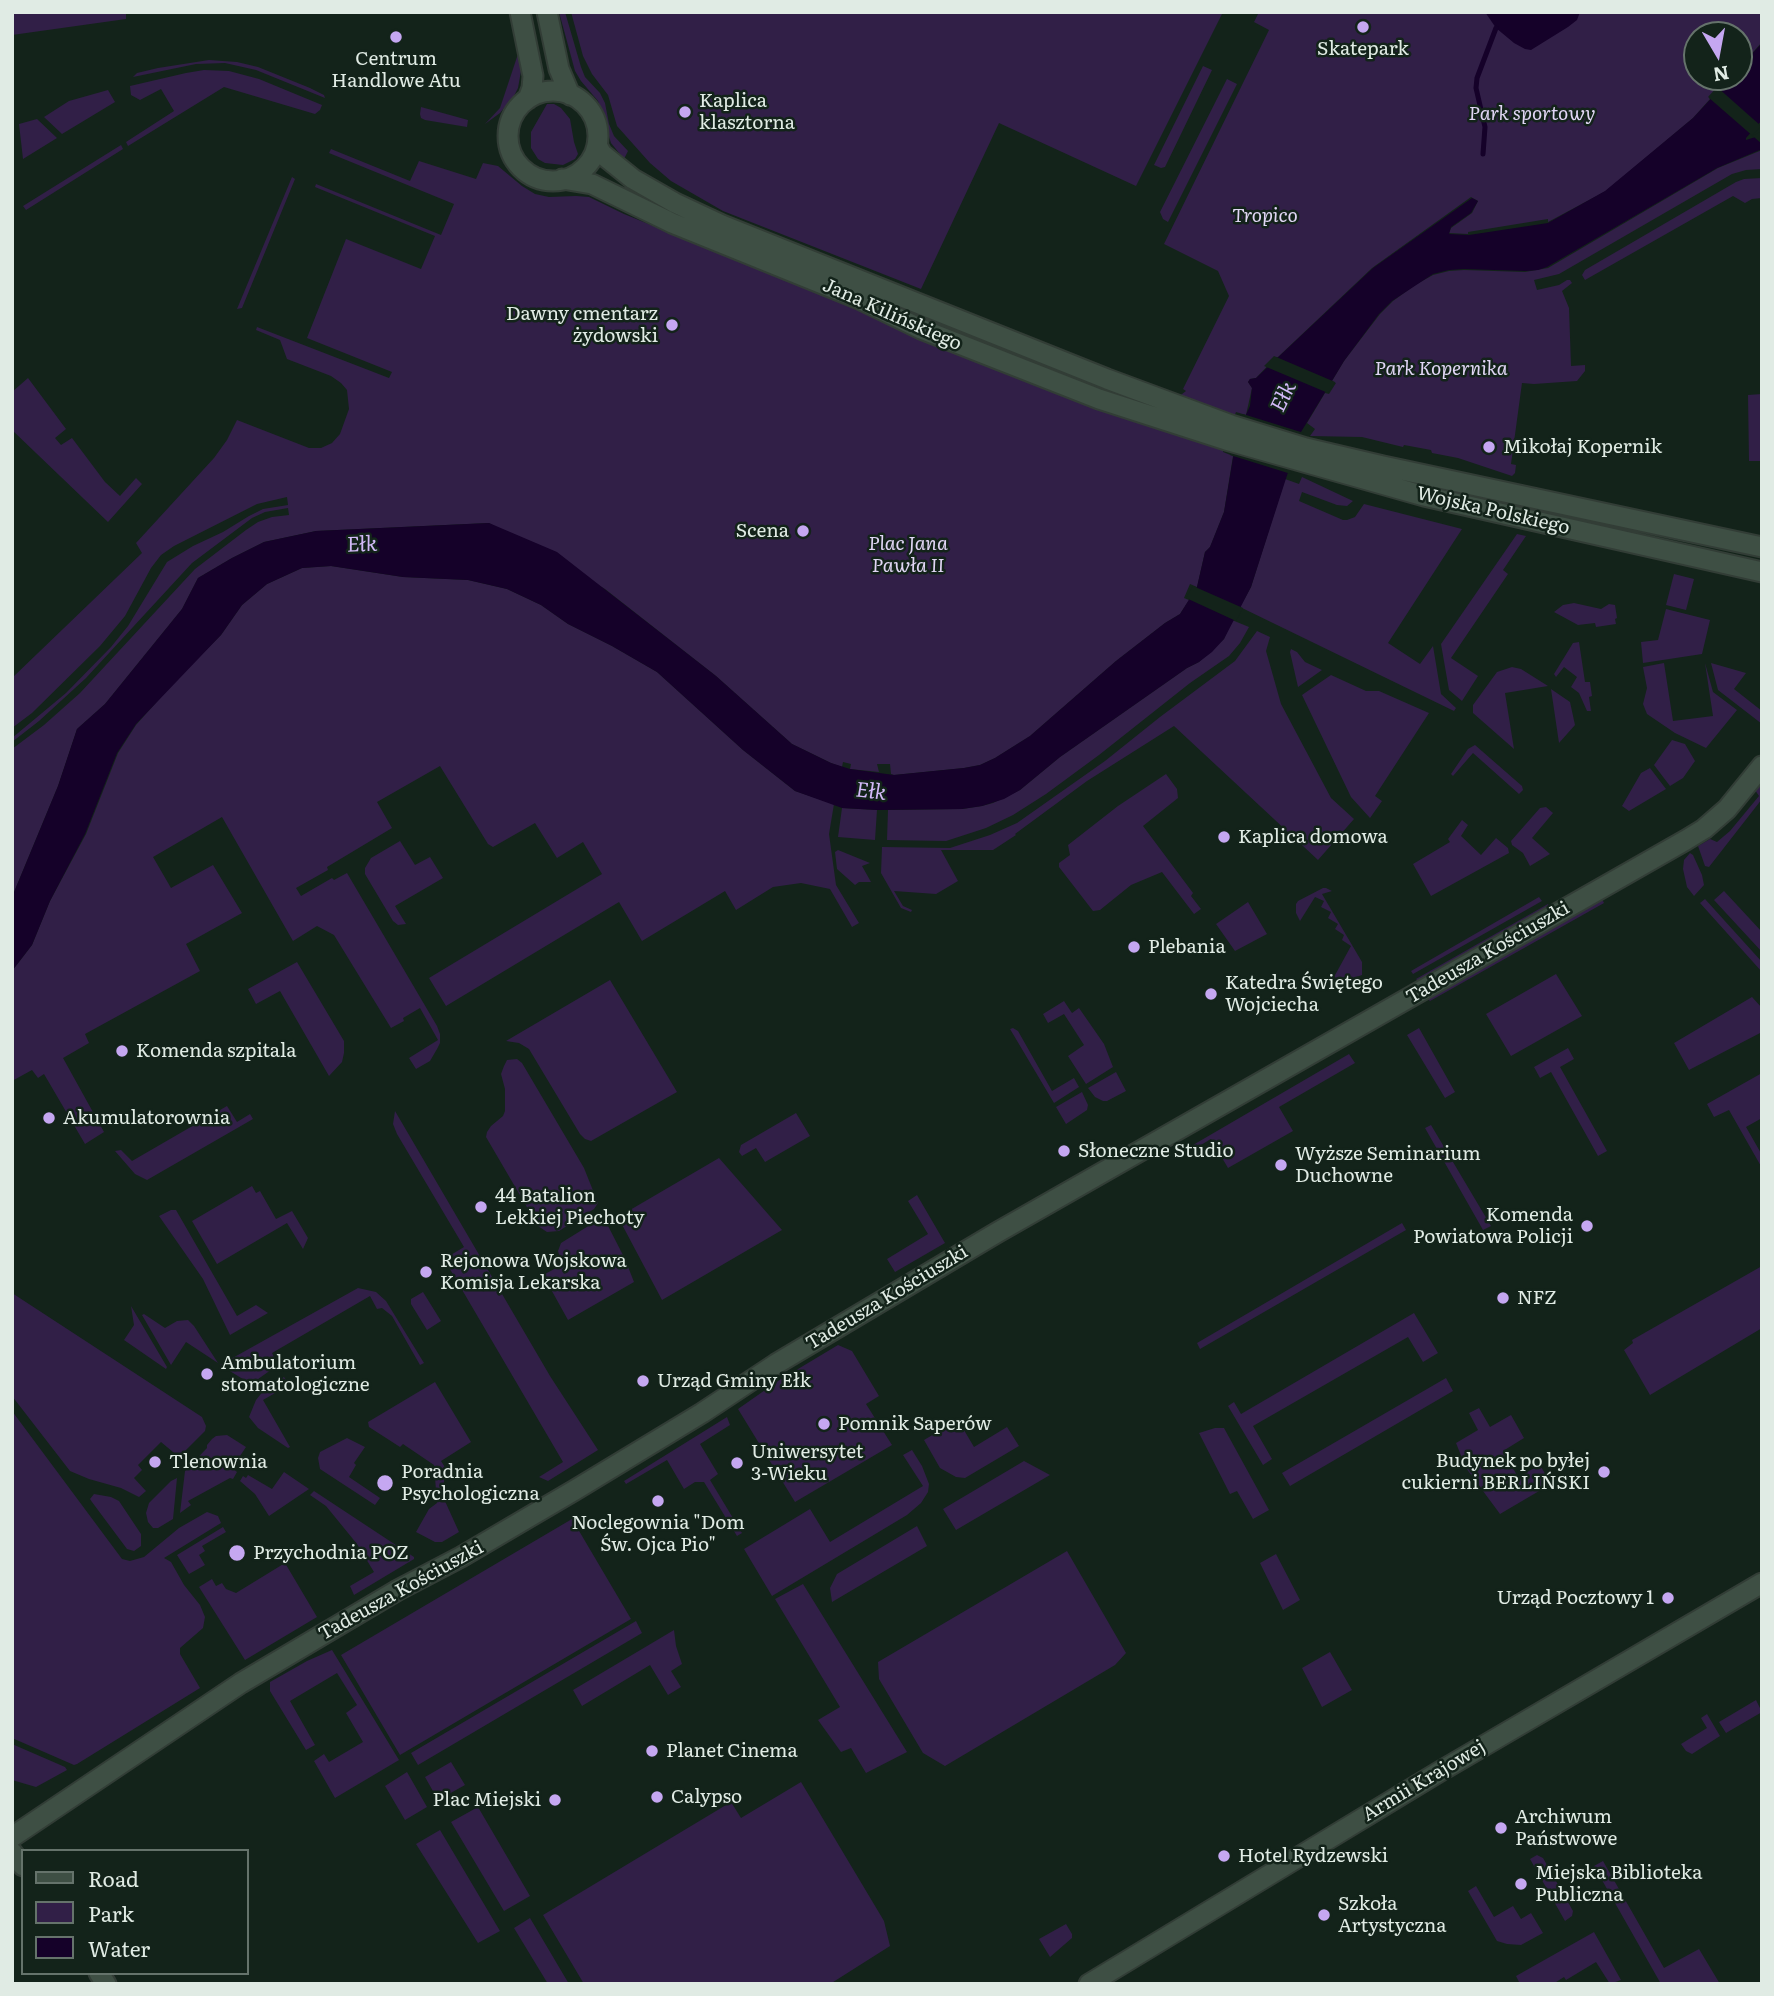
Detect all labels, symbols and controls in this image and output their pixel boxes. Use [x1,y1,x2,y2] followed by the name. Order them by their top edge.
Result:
[1355,19,1371,35] marker: Skatepark
[1683,21,1753,91] north arrow
[388,29,404,45] marker: Centrum Handlowe Atu
[1317,38,1409,60] place label: Skatepark
[331,48,461,92] place label: Centrum Handlowe Atu
[1711,60,1732,90] text: N
[699,90,795,134] place label: Kaplica klasztorna
[1469,103,1595,125] park label: Park sportowy
[677,104,693,120] marker: Kaplica klasztorna
[1232,205,1298,227] park label: Tropico
[819,274,965,356] street label: Jana Kilińskiego
[506,303,658,347] place label: Dawny cmentarz żydowski
[664,317,680,333] marker: Dawny cmentarz żydowski
[1374,358,1508,380] park label: Park Kopernika
[1266,378,1302,416] water label: Ełk
[1503,436,1662,458] place label: Mikołaj Kopernik
[1481,439,1497,455] marker: Mikołaj Kopernik
[1414,482,1572,540] street label: Wojska Polskiego
[736,520,789,542] place label: Scena
[795,523,811,539] marker: Scena
[346,532,378,558] water label: Ełk
[868,533,948,577] park label: Plac Jana Pawła II
[854,778,888,806] water label: Ełk
[1238,826,1388,848] place label: Kaplica domowa
[1216,829,1232,845] marker: Kaplica domowa
[1402,897,1574,1009] street label: Tadeusza Kościuszki
[1148,936,1226,958] place label: Plebania
[1126,939,1142,955] marker: Plebania
[1225,972,1383,1016] place label: Katedra Świętego Wojciecha
[1203,986,1219,1002] marker: Katedra Świętego Wojciecha
[136,1040,297,1062] place label: Komenda szpitala
[114,1043,130,1059] marker: Komenda szpitala
[63,1107,230,1129] place label: Akumulatorownia
[41,1110,57,1126] marker: Akumulatorownia
[1078,1140,1234,1162] place label: Słoneczne Studio
[1056,1143,1072,1159] marker: Słoneczne Studio
[1295,1143,1481,1187] place label: Wyższe Seminarium Duchowne
[1273,1157,1289,1173] marker: Wyższe Seminarium Duchowne
[495,1185,644,1229] place label: 44 Batalion Lekkiej Piechoty
[473,1199,489,1215] marker: 44 Batalion Lekkiej Piechoty
[1413,1204,1573,1248] place label: Komenda Powiatowa Policji
[1579,1218,1595,1234] marker: Komenda Powiatowa Policji
[802,1241,972,1355] street label: Tadeusza Kościuszki
[440,1250,627,1294] place label: Rejonowa Wojskowa Komisja Lekarska
[418,1264,434,1280] marker: Rejonowa Wojskowa Komisja Lekarska
[1517,1287,1557,1309] place label: NFZ
[1495,1290,1511,1306] marker: NFZ
[221,1352,370,1396] place label: Ambulatorium stomatologiczne
[199,1366,215,1382] marker: Ambulatorium stomatologiczne
[657,1370,811,1392] place label: Urząd Gminy Ełk
[635,1373,651,1389] marker: Urząd Gminy Ełk
[838,1413,992,1435] place label: Pomnik Saperów
[816,1416,832,1432] marker: Pomnik Saperów
[751,1441,863,1485] place label: Uniwersytet 3-Wieku
[1402,1450,1590,1494] place label: Budynek po byłej cukierni BERLIŃSKI
[169,1451,268,1473] place label: Tlenownia
[147,1454,163,1470] marker: Tlenownia
[729,1455,745,1471] marker: Uniwersytet 3-Wieku
[401,1461,540,1505] place label: Poradnia Psychologiczna
[1596,1464,1612,1480] marker: Budynek po byłej cukierni BERLIŃSKI
[375,1473,395,1493] marker: Poradnia Psychologiczna
[650,1493,666,1509] marker: Noclegownia "Dom Św. Ojca Pio"
[571,1512,745,1556] place label: Noclegownia "Dom Św. Ojca Pio"
[315,1536,487,1646] street label: Tadeusza Kościuszki
[253,1542,409,1564] place label: Przychodnia POZ
[227,1543,247,1563] marker: Przychodnia POZ
[1497,1587,1654,1609] place label: Urząd Pocztowy 1
[1660,1590,1676,1606] marker: Urząd Pocztowy 1
[1358,1735,1490,1827] street label: Armii Krajowej
[666,1740,798,1762] place label: Planet Cinema
[644,1743,660,1759] marker: Planet Cinema
[671,1786,742,1808] place label: Calypso
[432,1789,541,1811] place label: Plac Miejski
[649,1789,665,1805] marker: Calypso
[547,1792,563,1808] marker: Plac Miejski
[1515,1806,1617,1850] place label: Archiwum Państwowe
[1493,1820,1509,1836] marker: Archiwum Państwowe
[1238,1845,1388,1867] place label: Hotel Rydzewski
[1216,1848,1232,1864] marker: Hotel Rydzewski
[21,1849,248,1975] legend
[88,1862,139,1893] text: Road
[1535,1862,1702,1906] place label: Miejska Biblioteka Publiczna
[1513,1876,1529,1892] marker: Miejska Biblioteka Publiczna
[1338,1893,1447,1937] place label: Szkoła Artystyczna
[88,1897,134,1928] text: Park
[1316,1907,1332,1923] marker: Szkoła Artystyczna
[88,1932,150,1963] text: Water

